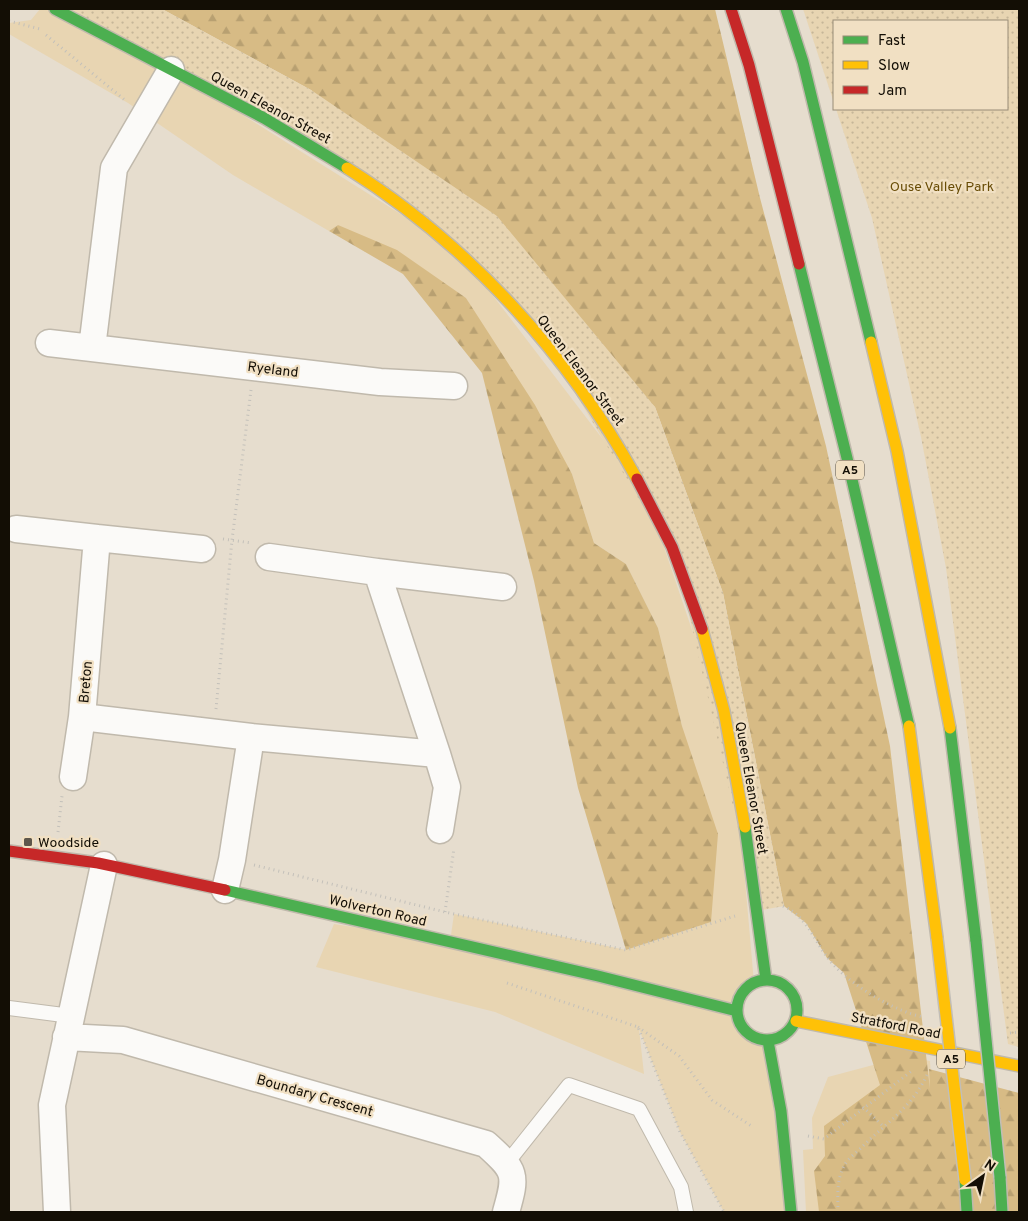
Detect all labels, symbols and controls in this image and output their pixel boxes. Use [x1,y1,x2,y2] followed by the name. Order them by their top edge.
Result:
[833,20,1008,110] legend
[878,32,906,51] text: Fast
[878,57,910,76] text: Slow
[207,68,333,148] street label: Queen Eleanor Street
[878,82,907,101] text: Jam
[890,179,994,196] park label: Ouse Valley Park
[532,312,627,430] street label: Queen Eleanor Street
[246,359,299,382] street label: Ryeland
[836,460,864,480] road number: A5
[76,660,97,704] street label: Breton
[730,720,771,856] street label: Queen Eleanor Street
[38,835,99,852] place label: Woodside
[22,836,34,848] marker: Woodside
[327,892,428,931] street label: Wolverton Road
[849,1009,942,1044] street label: Stratford Road
[937,1050,965,1068] road number: A5
[254,1072,375,1121] street label: Boundary Crescent
[958,1151,1008,1201] north arrow
[980,1156,998,1176] text: N

